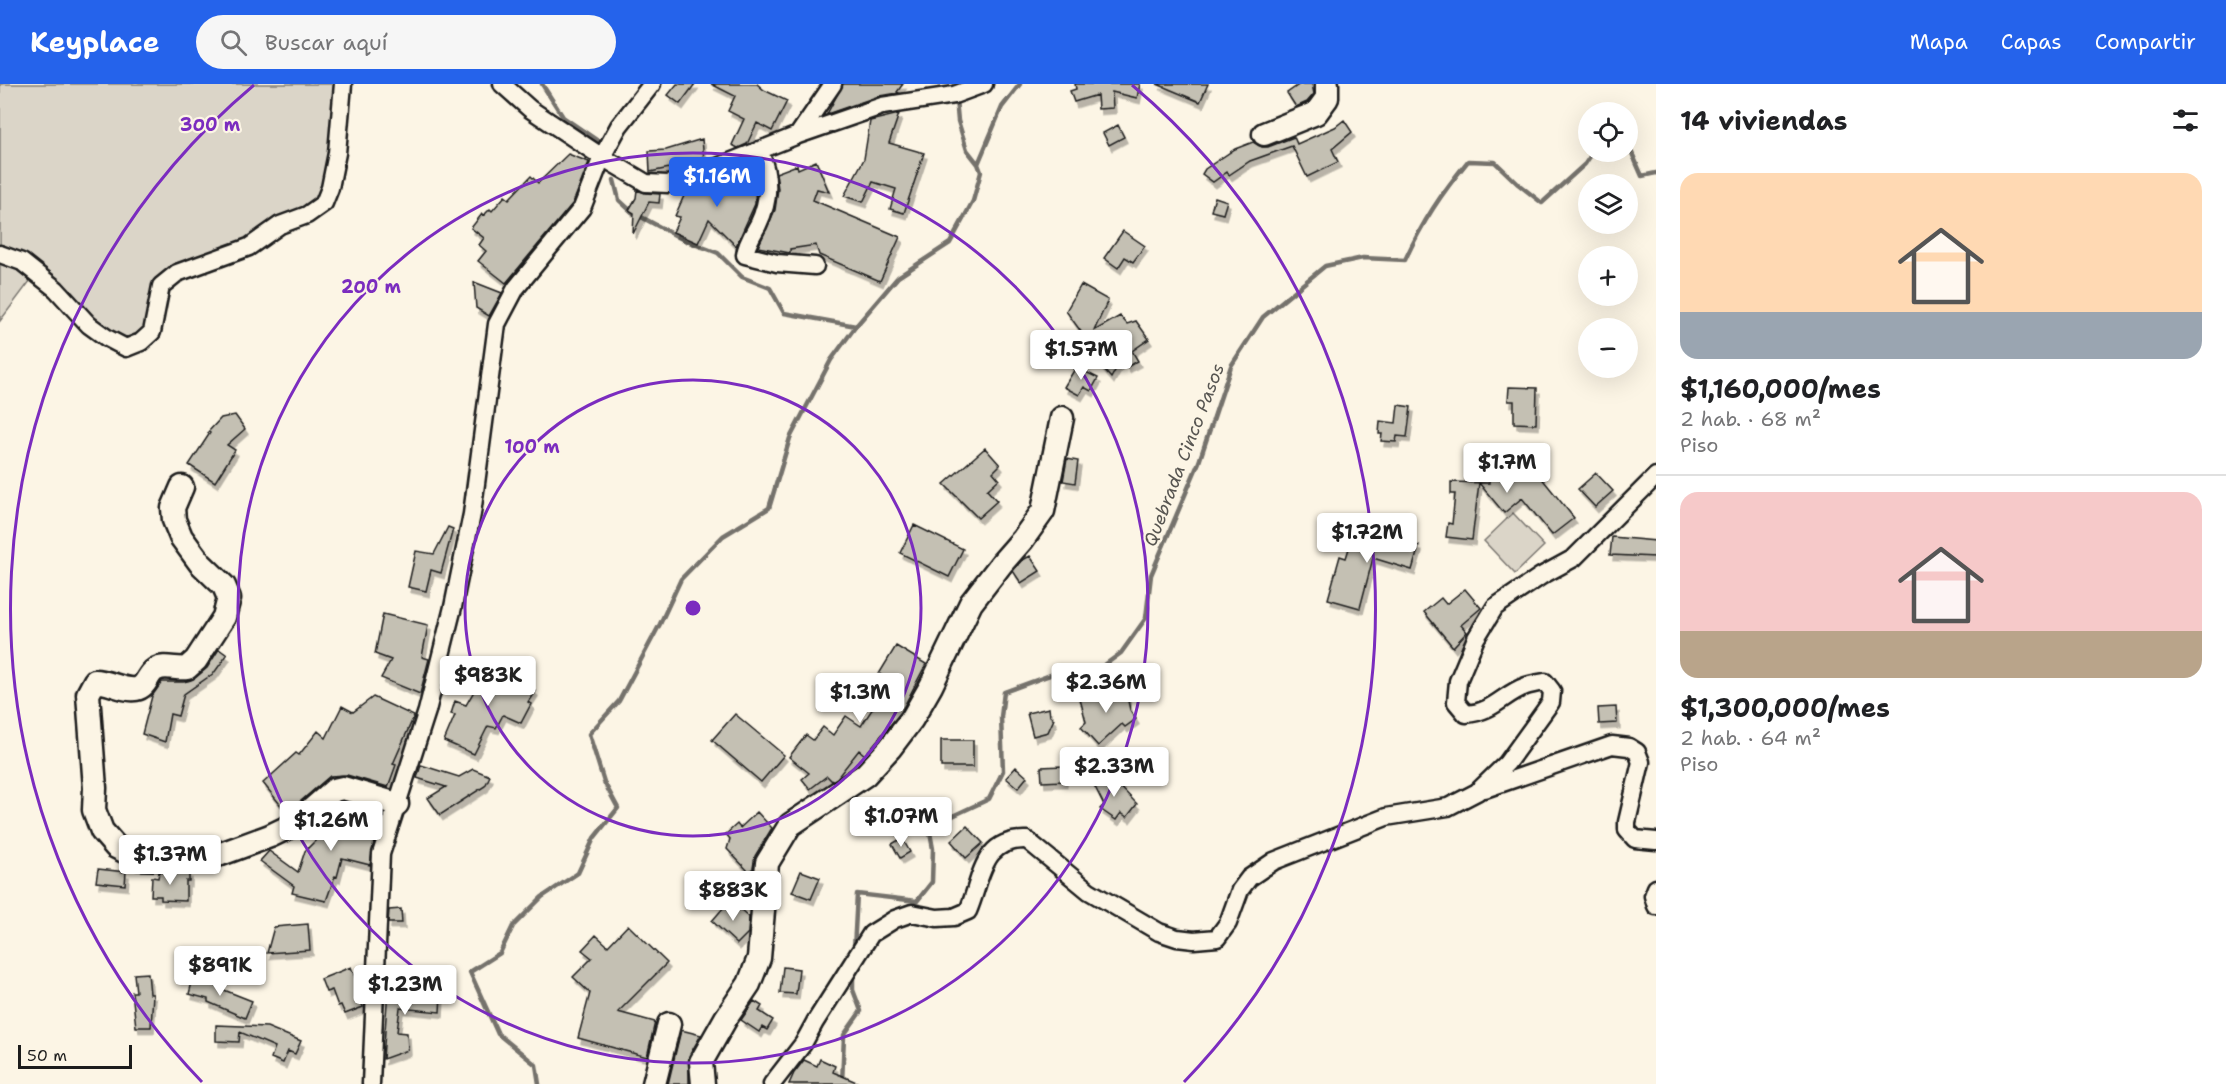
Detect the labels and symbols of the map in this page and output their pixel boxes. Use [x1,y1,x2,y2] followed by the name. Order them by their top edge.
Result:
[180,113,241,137] text: 300 m
[668,157,766,208] pin: $1.16M
[341,275,402,299] text: 200 m
[1032,330,1130,381] pin: $1.57M
[1138,360,1230,550] water label: Quebrada Cinco Pasos
[504,435,560,459] text: 100 m
[1465,443,1549,494] pin: $1.7M
[1318,513,1416,564] pin: $1.72M
[683,598,703,618] centre of rings
[446,656,530,707] pin: $983K
[1057,663,1155,714] pin: $2.36M
[818,673,902,724] pin: $1.3M
[1065,747,1163,798] pin: $2.33M
[852,797,950,848] pin: $1.07M
[282,801,380,852] pin: $1.26M
[121,835,219,886] pin: $1.37M
[691,871,775,922] pin: $883K
[178,946,262,997] pin: $891K
[356,965,454,1016] pin: $1.23M
[18,1042,132,1070] scale bar

